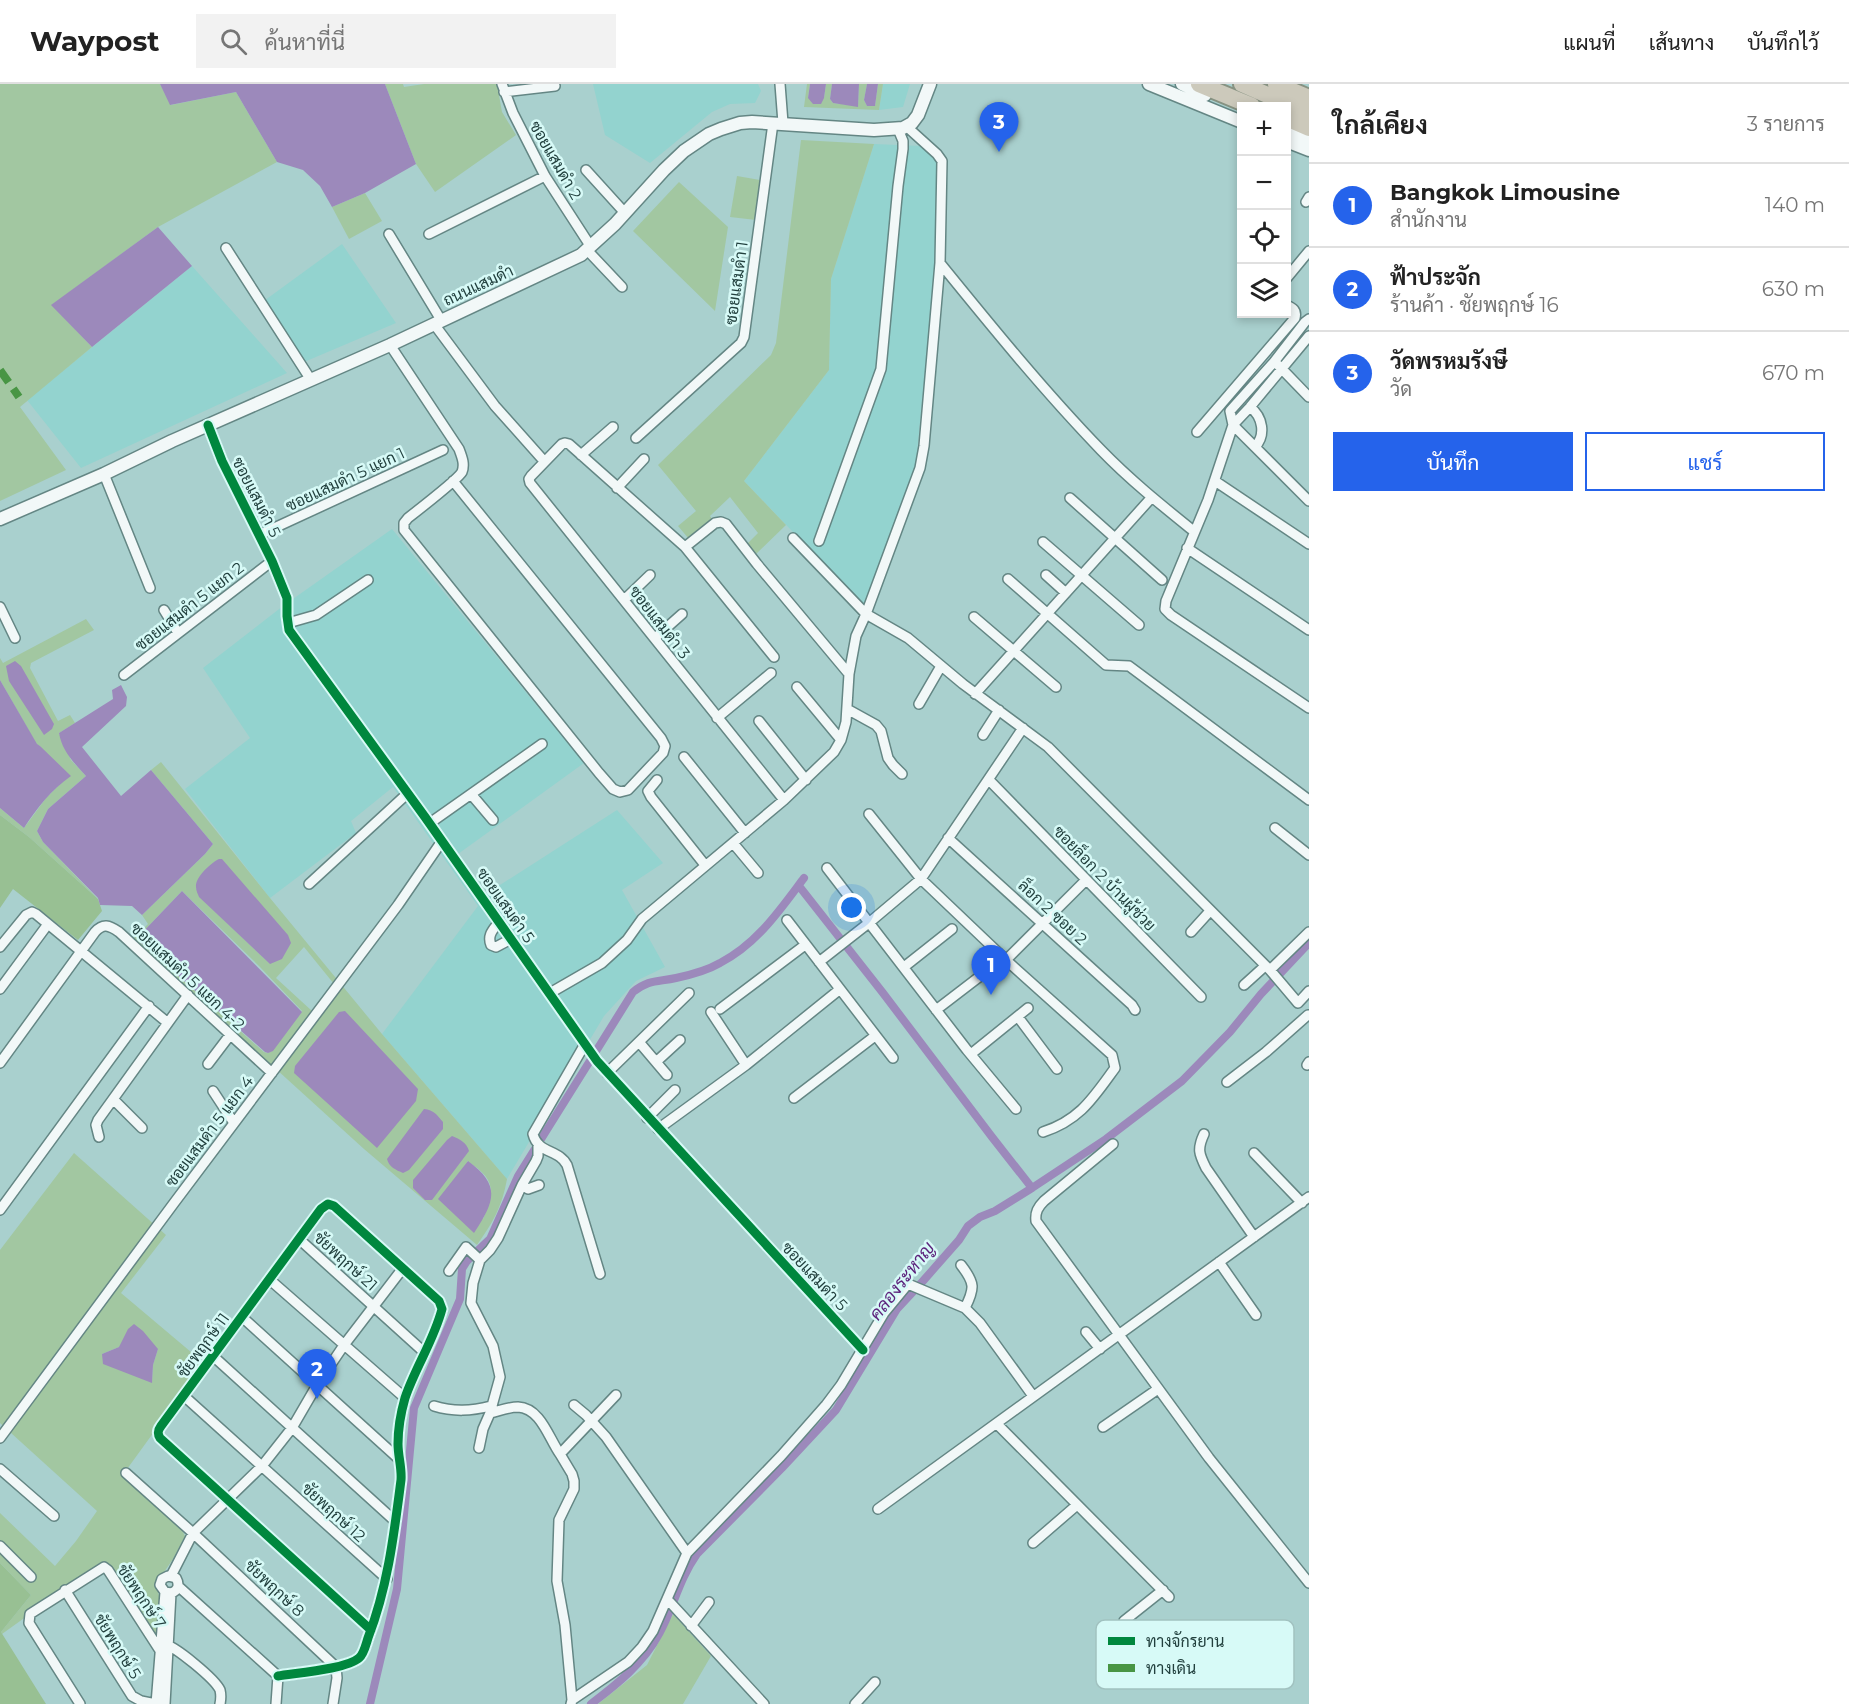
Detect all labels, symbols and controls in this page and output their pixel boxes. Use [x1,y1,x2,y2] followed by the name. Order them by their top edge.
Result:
[196,14,616,68] search box
[30,24,160,58] text: Waypost
[217,25,250,58] icon: search
[265,29,345,56] text: ค้นหาที่นี่
[1563,30,1616,55] text: แผนที่
[1649,30,1714,55] text: เส้นทาง
[1747,30,1819,55] text: บันทึกไว้
[1237,102,1291,318] map controls
[1237,102,1291,156] button: +
[980,103,1018,152] pin: 3
[1333,109,1428,141] text: ใกล้เคียง
[1747,112,1825,136] text: 3 รายการ
[526,118,586,203] street label: ซอยแสมดำ 2
[1237,156,1291,210] button: −
[1390,179,1620,206] text: Bangkok Limousine
[1349,193,1356,217] text: 1
[1765,193,1825,217] text: 140 m
[1390,208,1467,232] text: สำนักงาน
[1237,210,1291,264] button: locate
[721,240,752,326] street label: ซอยแสมดำ 1
[440,261,516,310] street label: ถนนแสมดำ
[1237,264,1291,318] button: layers
[1390,264,1481,291] text: ฟ้าประจัก
[1347,277,1358,301] text: 2
[1762,277,1825,301] text: 630 m
[1390,293,1559,317] text: ร้านค้า · ชัยพฤกษ์ 16
[1390,348,1508,375] text: วัดพรหมรังษี
[1347,361,1358,385] text: 3
[1762,361,1825,385] text: 670 m
[1390,377,1412,401] text: วัด
[1333,432,1573,491] button: บันทึก
[1585,432,1825,491] button: แชร์
[283,444,408,515] street label: ซอยแสมดำ 5 แยก 1
[228,454,285,540] street label: ซอยแสมดำ 5
[131,558,247,655] street label: ซอยแสมดำ 5 แยก 2
[625,582,694,663] street label: ซอยแสมดำ 3
[1048,819,1163,936] street label: ซอยล็อก 2 บ้านผู้ช่วย
[473,864,538,946] street label: ซอยแสมดำ 5
[1014,873,1094,949] street label: ล็อก 2 ซอย 2
[837,893,866,922] your location
[127,919,249,1034] street label: ซอยแสมดำ 5 แยก 4-2
[972,946,1010,995] pin: 1
[162,1072,258,1190] street label: ซอยแสมดำ 5 แยก 4
[310,1226,383,1295] street label: ชัยพฤกษ์ 21
[865,1237,939,1325] water label: คลองระหาญ
[778,1238,851,1315] street label: ซอยแสมดำ 5
[171,1307,233,1381] street label: ชัยพฤกษ์ 11
[298,1350,336,1399] pin: 2
[298,1477,371,1546] street label: ชัยพฤกษ์ 12
[241,1554,310,1621] street label: ชัยพฤกษ์ 8
[113,1559,172,1632] street label: ชัยพฤกษ์ 7
[90,1609,148,1682] street label: ชัยพฤกษ์ 5
[1096,1620,1294,1689] legend
[1146,1631,1225,1651] text: ทางจักรยาน
[1146,1659,1196,1678] text: ทางเดิน

